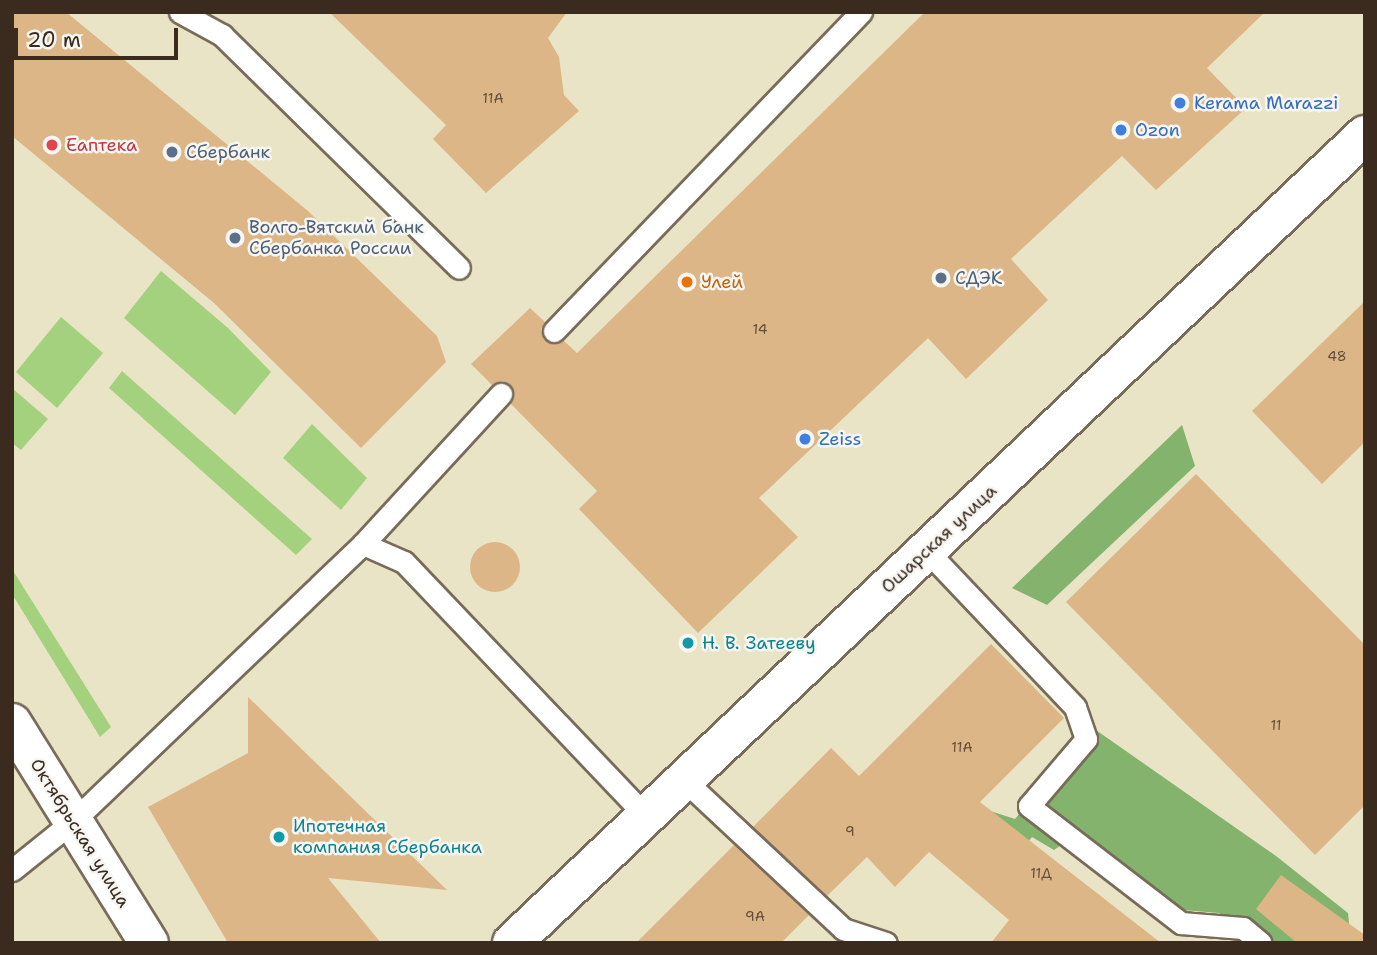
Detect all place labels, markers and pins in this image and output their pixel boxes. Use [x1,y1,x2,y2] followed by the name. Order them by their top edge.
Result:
[1194,92,1338,114] place label: Kerama Marazzi
[1172,95,1188,111] marker: Kerama Marazzi
[1135,119,1180,141] place label: Ozon
[1113,122,1129,138] marker: Ozon
[66,134,137,156] place label: Еаптека
[44,137,60,153] marker: Еаптека
[186,141,270,163] place label: Сбербанк
[164,144,180,160] marker: Сбербанк
[249,217,424,260] place label: Волго-Вятский банк Сбербанка России
[227,230,243,246] marker: Волго-Вятский банк Сбербанка России
[955,267,1002,289] place label: СДЭК
[933,270,949,286] marker: СДЭК
[701,271,743,293] place label: Улей
[679,274,695,290] marker: Улей
[819,428,861,450] place label: Zeiss
[797,431,813,447] marker: Zeiss
[702,632,815,654] place label: Н. В. Затееву
[680,635,696,651] marker: Н. В. Затееву
[293,816,482,858] place label: Ипотечная компания Сбербанка
[271,829,287,845] marker: Ипотечная компания Сбербанка

